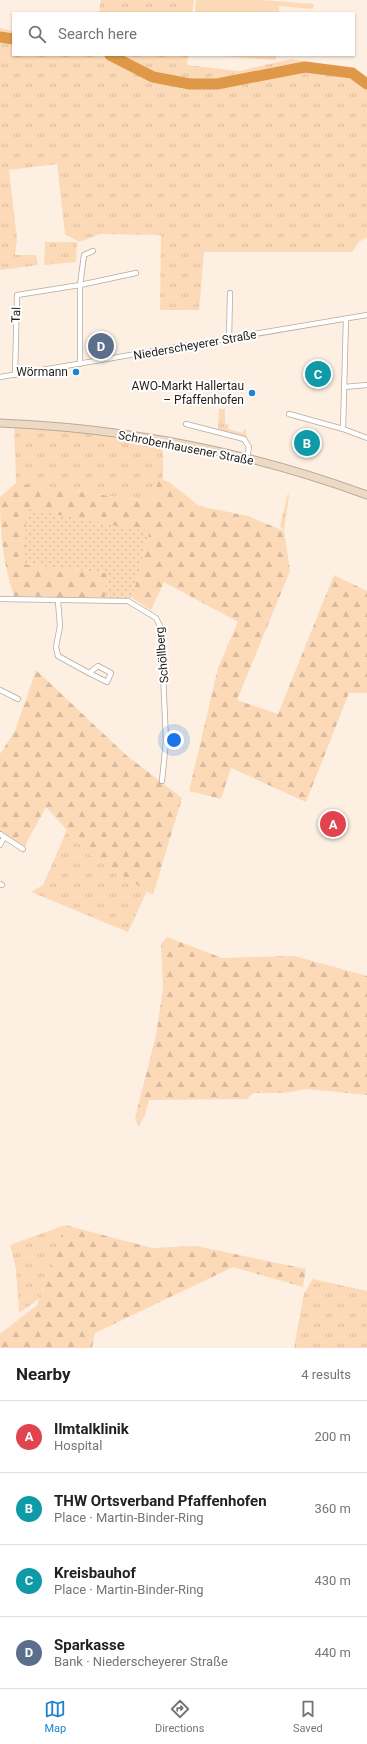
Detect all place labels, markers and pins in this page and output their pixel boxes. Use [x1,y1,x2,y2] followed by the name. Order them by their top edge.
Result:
[88,331,114,361] pin: D
[305,359,331,389] pin: C
[16,365,68,379] place label: Wörmann
[71,367,81,377] marker: Wörmann
[132,379,244,407] place label: AWO-Markt Hallertau – Pfaffenhofen
[247,388,257,398] marker: AWO-Markt Hallertau – Pfaffenhofen
[294,428,320,458] pin: B
[320,809,346,839] pin: A

